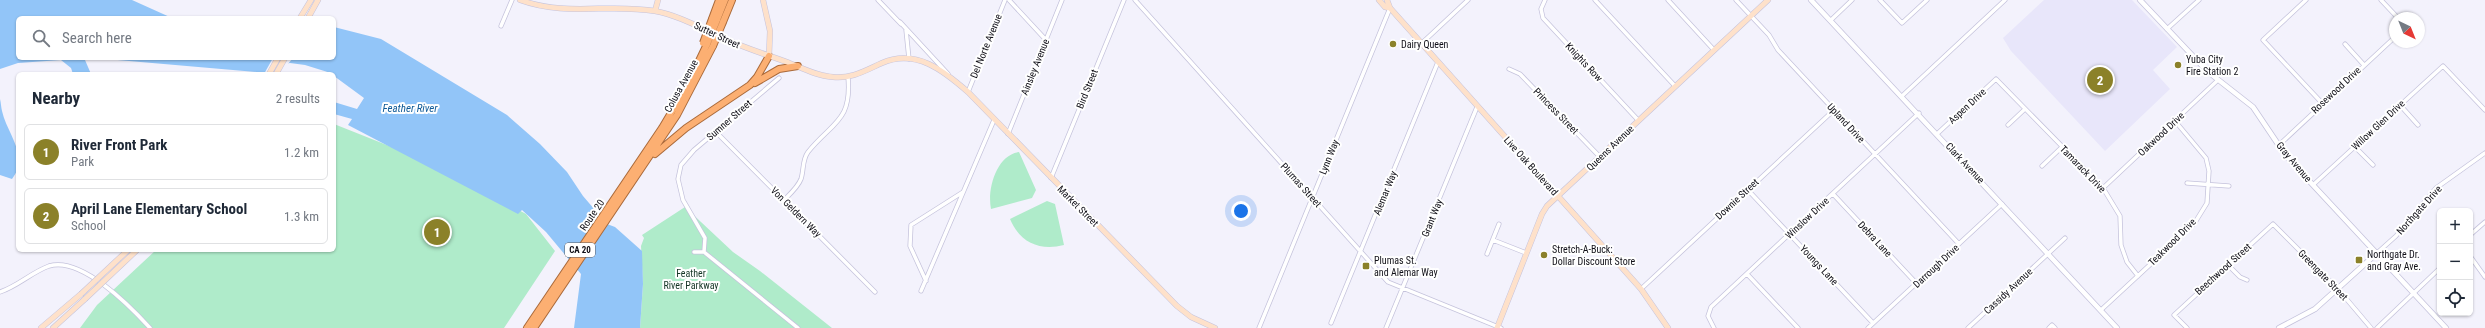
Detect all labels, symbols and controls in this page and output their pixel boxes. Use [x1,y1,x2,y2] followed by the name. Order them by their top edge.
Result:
[968,12,1004,80] street label: Del Norte Avenue
[2389,12,2425,48] north arrow
[16,16,336,60] search box
[692,20,742,50] street label: Sutter Street
[30,27,52,49] icon: search
[62,29,132,47] text: Search here
[1019,37,1051,97] street label: Ainsley Avenue
[1388,39,1398,49] marker: Dairy Queen
[1401,39,1449,50] place label: Dairy Queen
[1563,40,1605,84] street label: Knights Row
[2186,54,2238,77] place label: Yuba City Fire Station 2
[662,58,700,114] street label: Colusa Avenue
[2173,60,2183,70] marker: Yuba City Fire Station 2
[2309,64,2363,116] street label: Rosewood Drive
[2087,65,2113,95] pin: 2
[1074,68,1100,110] street label: Bird Street
[1531,86,1581,136] street label: Princess Street
[1946,86,1988,126] street label: Aspen Drive
[32,88,80,108] text: Nearby
[276,91,320,106] text: 2 results
[2349,97,2407,152] street label: Willow Glen Drive
[704,98,754,142] street label: Sumner Street
[1825,101,1867,145] street label: Upland Drive
[382,102,438,115] water label: Feather River
[2136,110,2187,158] street label: Oakwood Drive
[1584,123,1636,173] street label: Queens Avenue
[1502,134,1560,198] street label: Live Oak Boulevard
[71,136,168,154] text: River Front Park
[1317,138,1341,176] street label: Lynn Way
[1943,140,1987,186] street label: Clark Avenue
[2274,140,2314,184] street label: Gray Avenue
[2058,143,2108,195] street label: Tamarack Drive
[43,145,49,160] text: 1
[284,145,319,160] text: 1.2 km
[71,154,94,169] text: Park
[1278,161,1324,209] street label: Plumas Street
[1371,169,1399,217] street label: Alemar Way
[1713,176,1761,222] street label: Downie Street
[1055,183,1101,229] street label: Market Street
[2394,183,2444,237] street label: Northgate Drive
[769,185,823,239] street label: Von Geldern Way
[1783,195,1831,241] street label: Winslow Drive
[578,197,606,233] street label: Route 20
[1419,197,1445,239] street label: Grant Way
[71,200,247,218] text: April Lane Elementary School
[1231,201,1251,221] your location
[2437,208,2473,316] map controls
[2437,208,2473,244] button: +
[43,209,49,224] text: 2
[284,209,319,224] text: 1.3 km
[2146,216,2198,268] street label: Teakwood Drive
[424,217,450,247] pin: 1
[71,218,106,233] text: School
[1856,219,1894,259] street label: Debra Lane
[2193,241,2253,297] street label: Beechwood Street
[1911,242,1961,290] street label: Darrough Drive
[565,243,595,257] road number: CA 20
[1798,243,1840,287] street label: Youngs Lane
[1552,244,1636,267] place label: Stretch-A-Buck: Dollar Discount Store
[2437,244,2473,280] button: −
[2296,247,2350,303] street label: Greengate Street
[2367,249,2421,272] place label: Northgate Dr. and Gray Ave.
[1539,250,1549,260] marker: Stretch-A-Buck: Dollar Discount Store
[1374,255,1438,278] place label: Plumas St. and Alemar Way
[2354,255,2364,265] marker: Northgate Dr. and Gray Ave.
[1361,261,1371,271] marker: Plumas St. and Alemar Way
[1982,266,2035,316] street label: Cassidy Avenue
[663,268,719,291] park label: Feather River Parkway
[2437,280,2473,316] button: locate

